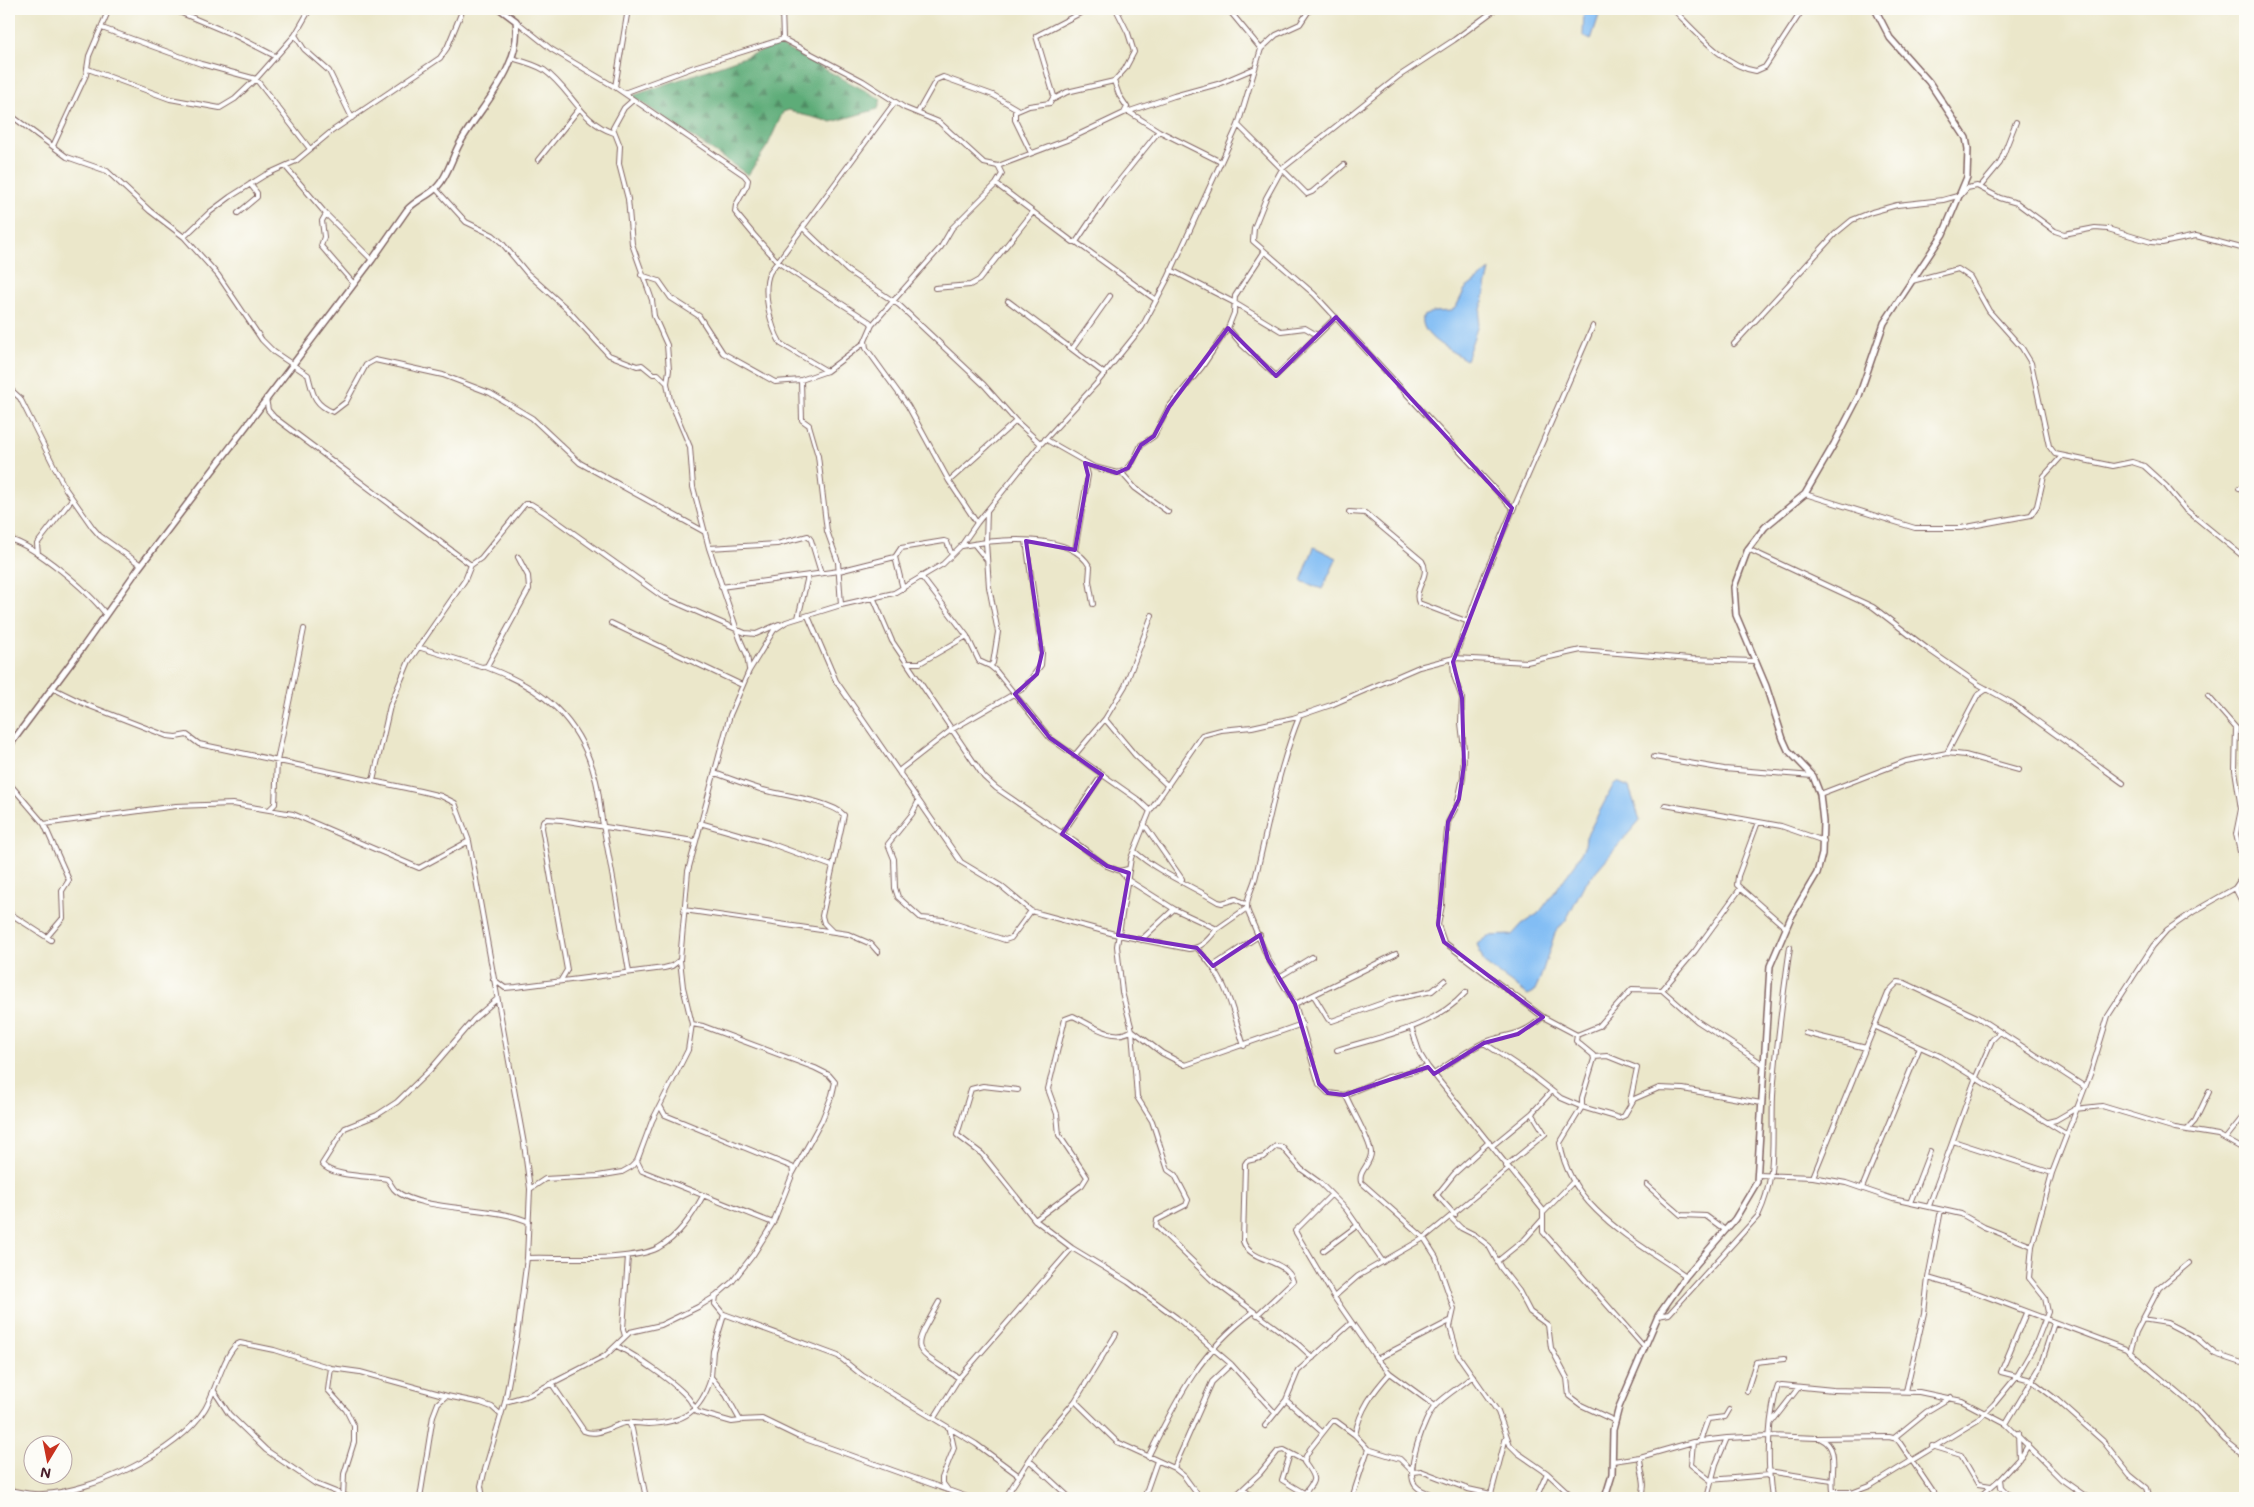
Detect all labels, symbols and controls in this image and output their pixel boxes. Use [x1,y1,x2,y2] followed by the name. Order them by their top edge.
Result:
[22,1434,72,1484] north arrow
[39,1463,53,1484] text: N

